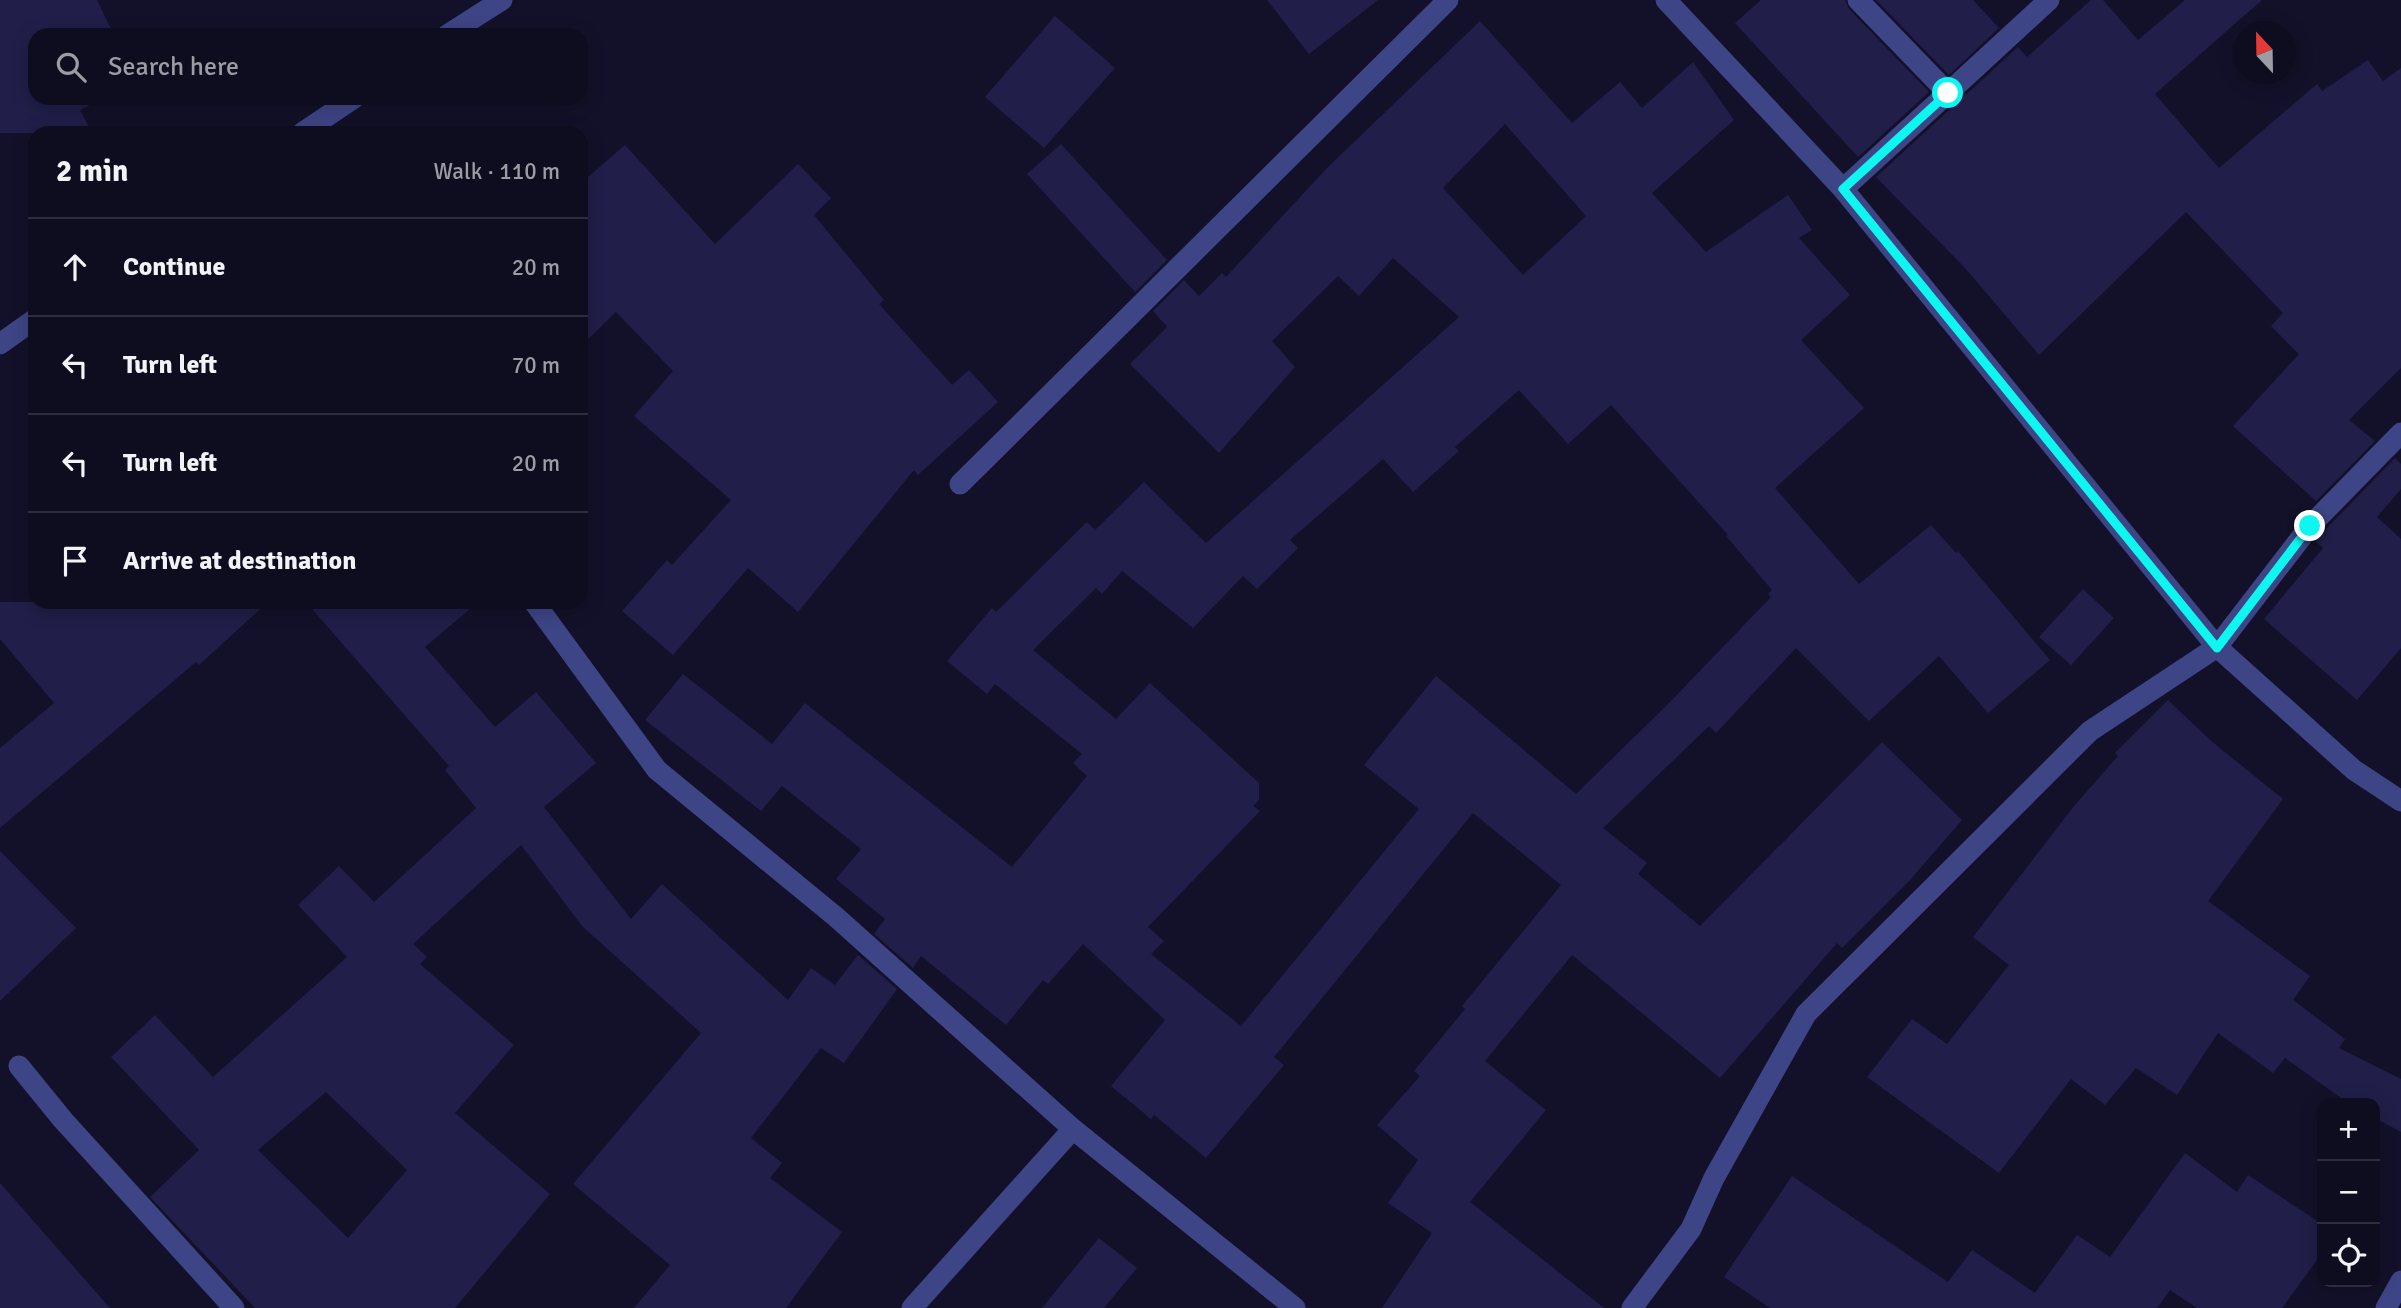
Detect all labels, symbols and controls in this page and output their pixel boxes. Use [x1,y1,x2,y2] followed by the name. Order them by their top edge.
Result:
[2233,21,2296,84] north arrow
[28,28,588,105] search box
[52,48,90,86] icon: search
[108,51,239,83] text: Search here
[1932,77,1963,108] route start
[56,153,128,190] text: 2 min
[434,157,560,186] text: Walk · 110 m
[56,248,94,286] icon: ahead
[123,251,225,283] text: Continue
[512,253,560,282] text: 20 m
[56,346,94,384] icon: left
[123,349,217,381] text: Turn left
[512,351,560,380] text: 70 m
[56,444,94,482] icon: left
[123,447,217,479] text: Turn left
[512,449,560,478] text: 20 m
[2294,510,2325,541] route end
[56,542,94,580] icon: arrive
[123,545,356,577] text: Arrive at destination
[2317,1098,2380,1287] map controls
[2317,1098,2380,1161] button: +
[2317,1161,2380,1224] button: −
[2317,1224,2380,1287] button: locate

